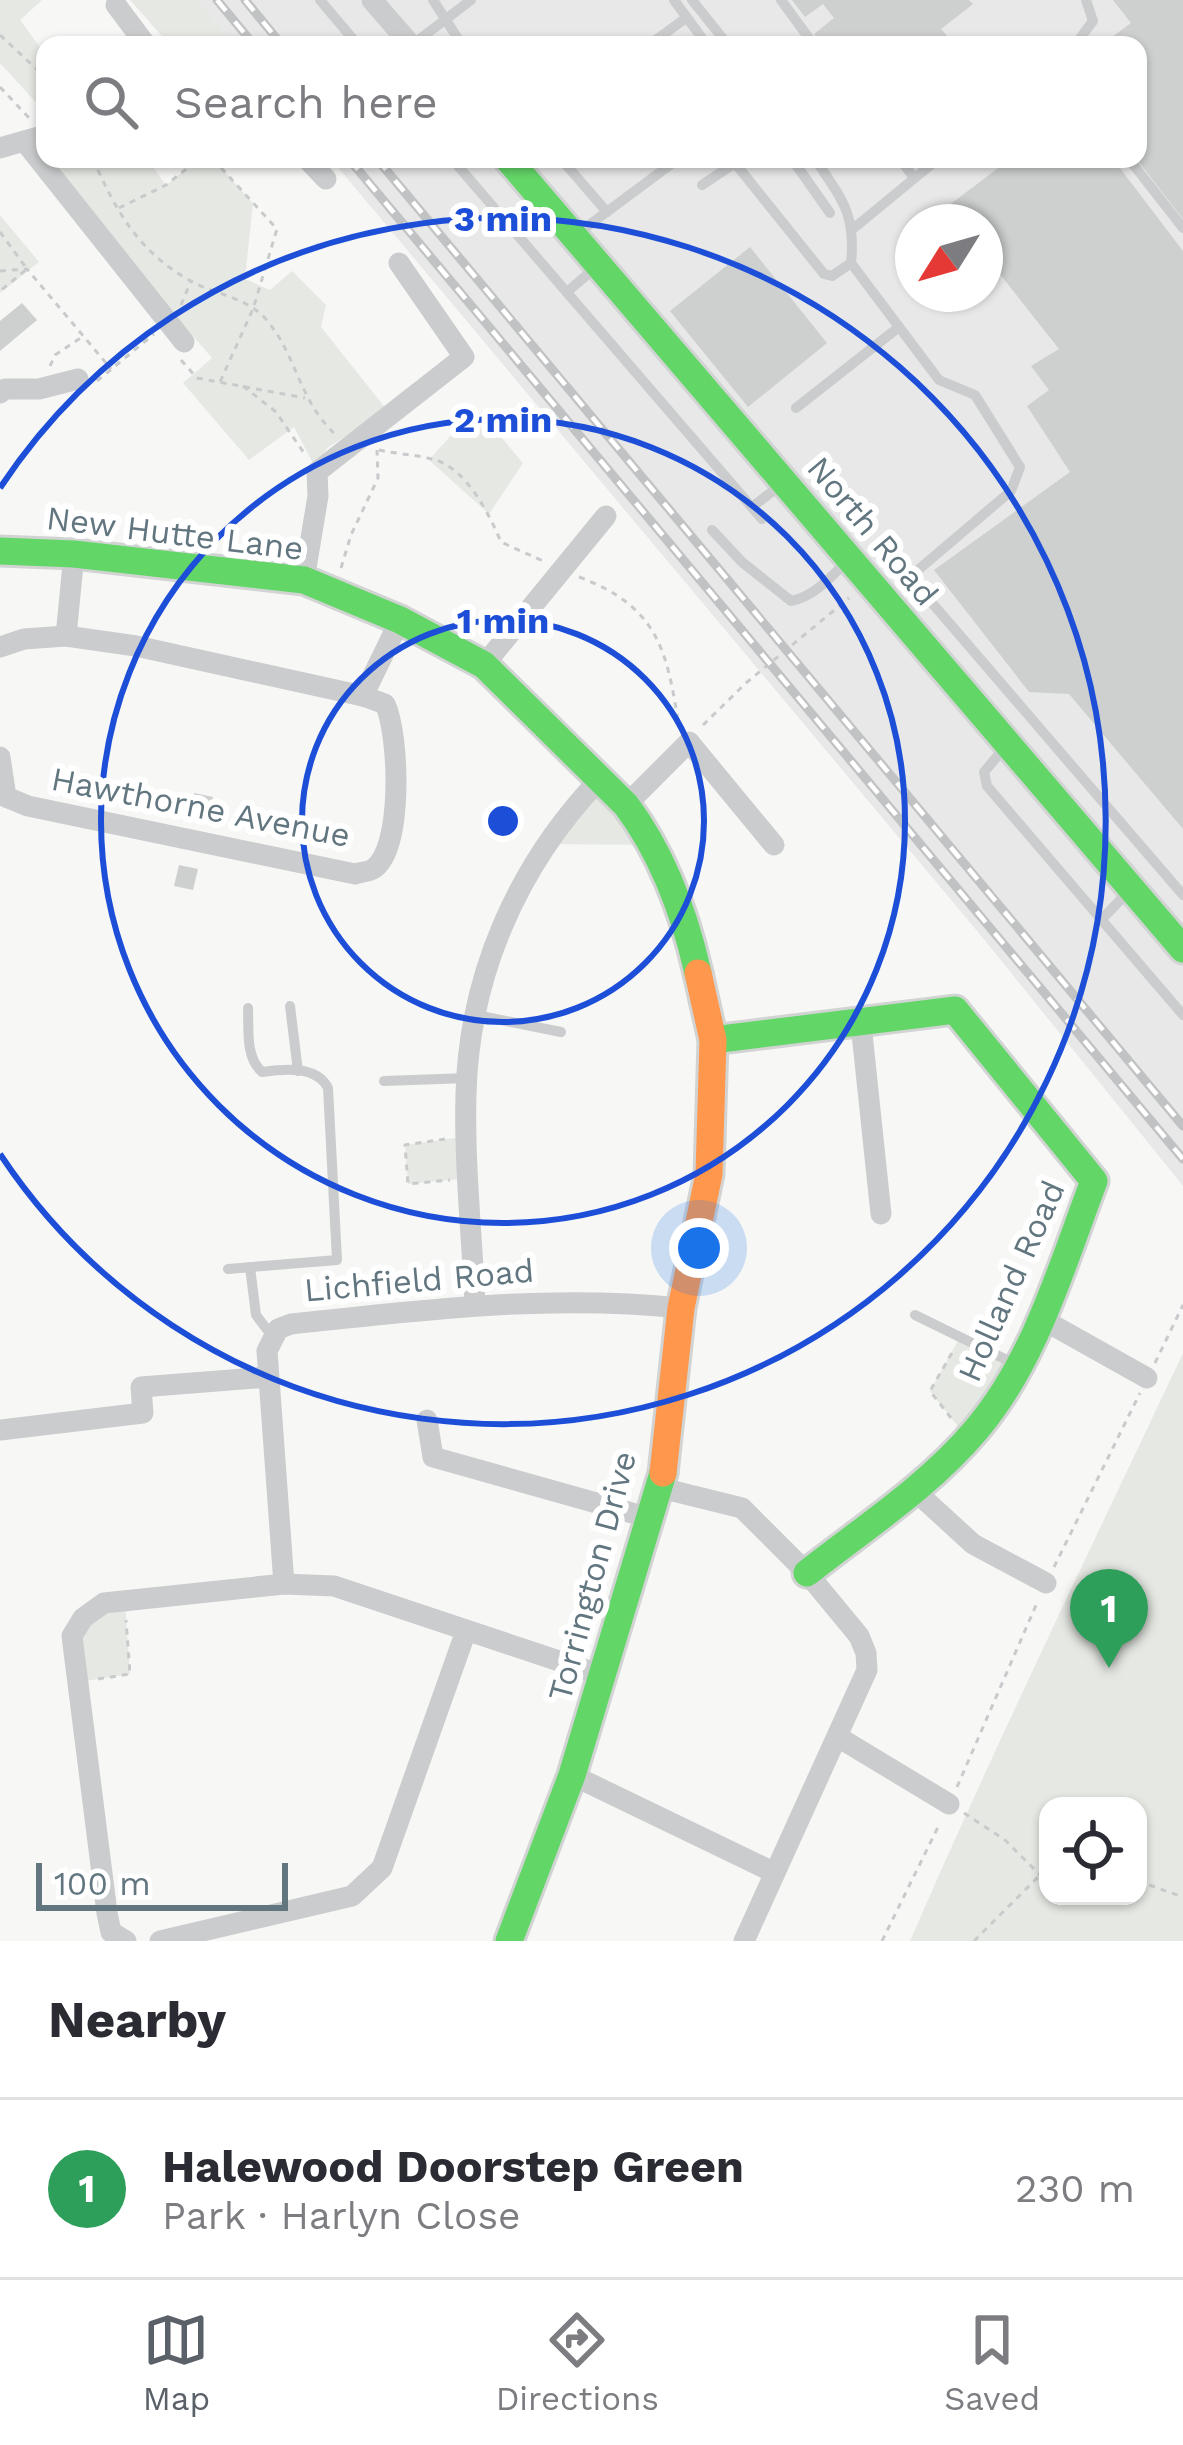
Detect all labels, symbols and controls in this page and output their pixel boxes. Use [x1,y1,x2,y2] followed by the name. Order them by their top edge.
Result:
[36,36,1147,168] search box
[78,69,144,135] icon: search
[174,76,438,129] text: Search here
[454,198,552,240] text: 3 min
[895,204,1003,312] north arrow
[454,399,552,441] text: 2 min
[799,449,947,613] street label: North Road
[44,498,306,568] street label: New Hutte Lane
[457,600,549,642] text: 1 min
[48,759,354,855] street label: Hawthorne Avenue
[482,800,524,842] centre of rings
[949,1175,1073,1387] street label: Holland Road
[669,1218,729,1278] your location
[302,1251,536,1309] street label: Lichfield Road
[540,1447,644,1705] street label: Torrington Drive
[1070,1569,1148,1668] pin: 1
[1039,1797,1147,1905] map controls
[1039,1797,1147,1905] button: locate
[36,1857,288,1910] scale bar
[54,1864,151,1903] text: 100 m
[48,1990,226,2049] text: Nearby
[162,2140,744,2193] text: Halewood Doorstep Green
[79,2166,95,2211] text: 1
[1015,2166,1135,2211] text: 230 m
[162,2193,521,2238] text: Park · Harlyn Close
[143,2307,210,2418] tab: Map
[496,2307,659,2418] tab: Directions
[944,2307,1040,2418] tab: Saved

